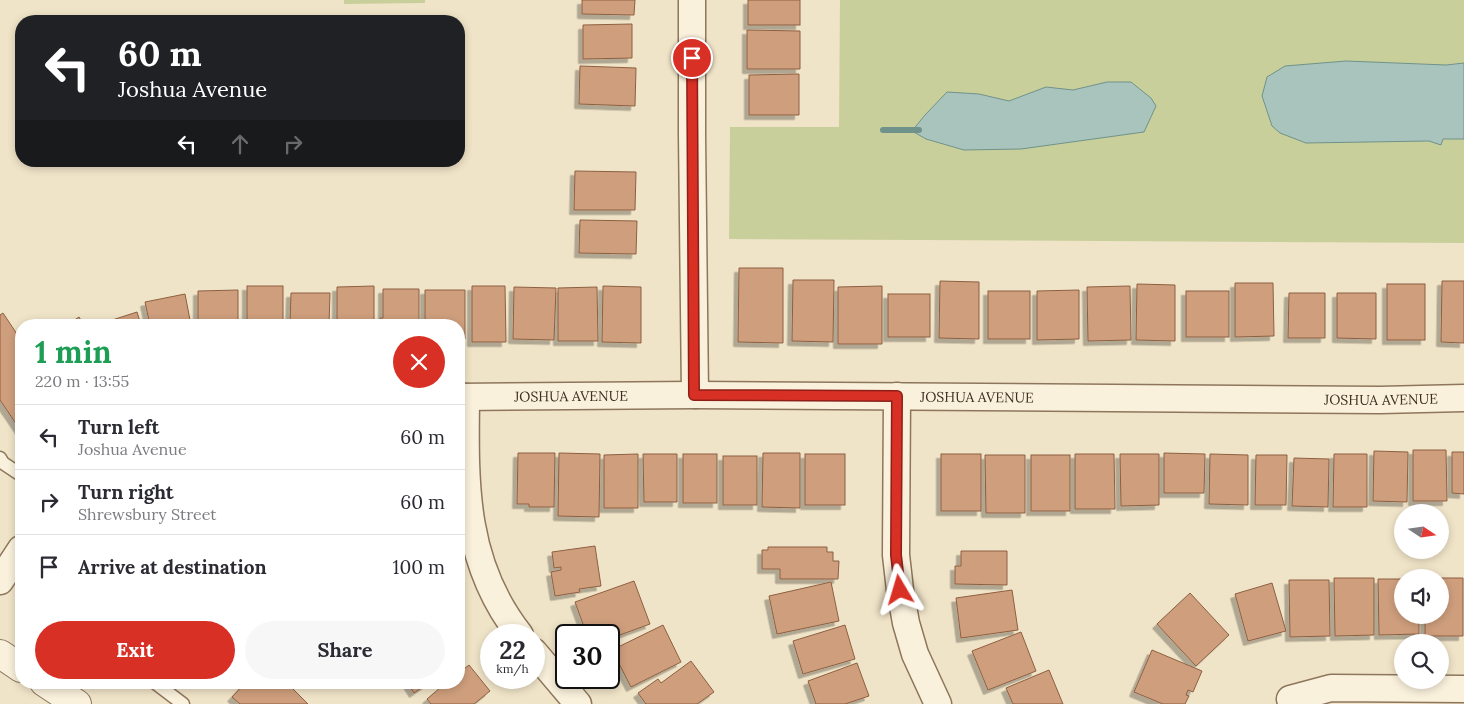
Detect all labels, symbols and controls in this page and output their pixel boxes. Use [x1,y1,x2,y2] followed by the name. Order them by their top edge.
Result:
[118,31,202,76] text: 60 m
[35,35,100,100] icon: left
[671,37,713,79] pin
[678,44,706,72] icon: arrive
[118,75,267,103] text: Joshua Avenue
[173,130,201,158] icon: left
[226,130,254,158] icon: ahead
[279,130,307,158] icon: right
[35,333,112,371] text: 1 min
[393,336,445,388] button: close
[35,371,129,391] text: 220 m · 13:55
[513,387,628,406] street label: JOSHUA AVENUE
[919,388,1034,406] street label: JOSHUA AVENUE
[1323,390,1438,409] street label: JOSHUA AVENUE
[78,415,159,439] text: Turn left
[35,423,63,451] icon: left
[400,425,445,449] text: 60 m
[78,439,187,459] text: Joshua Avenue
[78,480,174,504] text: Turn right
[35,488,63,516] icon: right
[400,490,445,514] text: 60 m
[78,504,216,524] text: Shrewsbury Street
[1394,504,1449,559] north arrow
[1394,504,1449,689] map controls
[35,553,63,581] icon: arrive
[78,555,267,579] text: Arrive at destination
[393,555,445,579] text: 100 m
[873,563,925,615] position arrow
[1394,569,1449,624] button: sound
[35,621,235,679] button: Exit
[245,621,445,679] button: Share
[555,624,620,689] speed limit sign: 30
[499,634,526,666] text: 22
[1394,634,1449,689] button: search
[496,661,529,676] text: km/h

